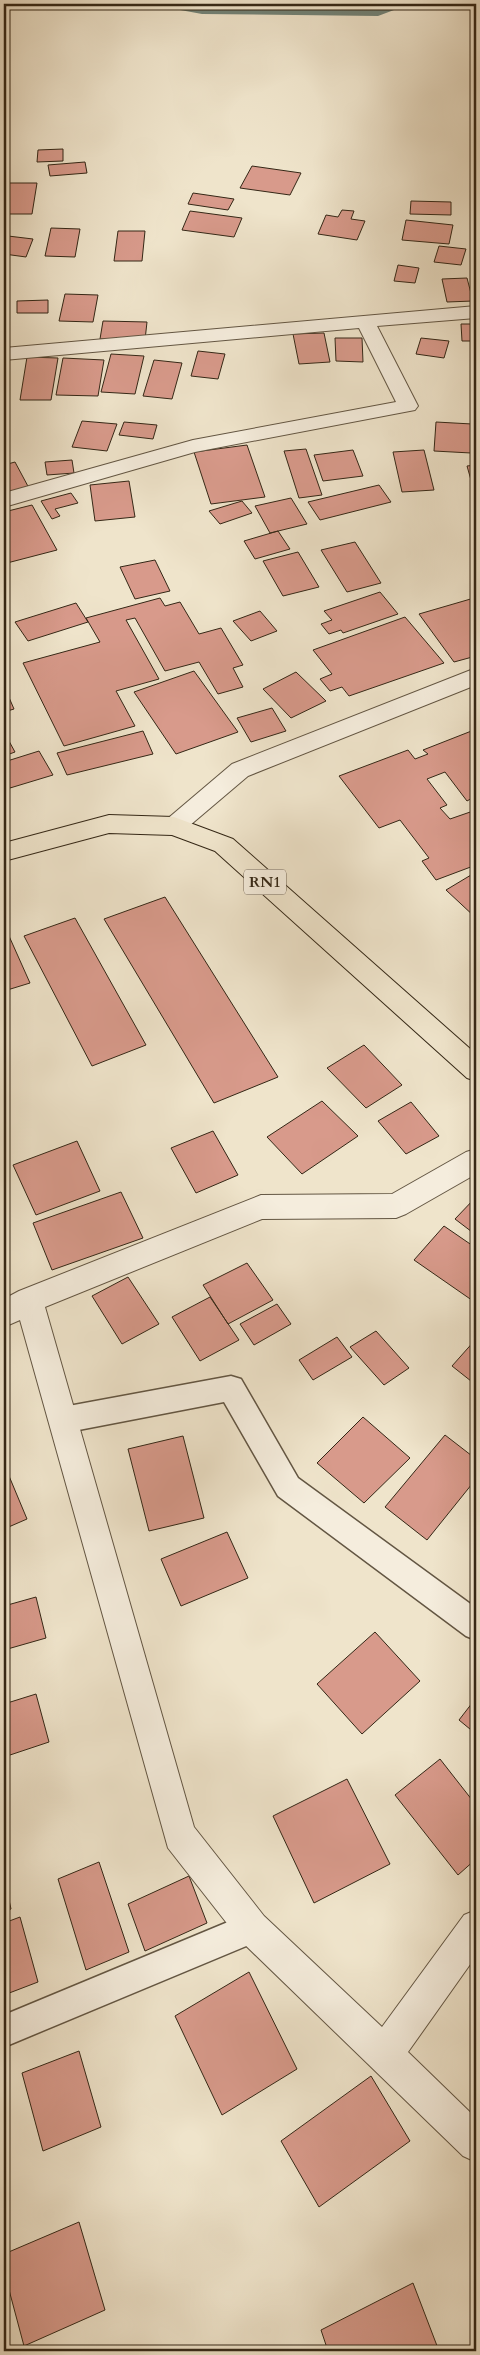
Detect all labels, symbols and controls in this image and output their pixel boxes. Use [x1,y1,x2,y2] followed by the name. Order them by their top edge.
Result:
[244,870,286,894] road number: RN1

